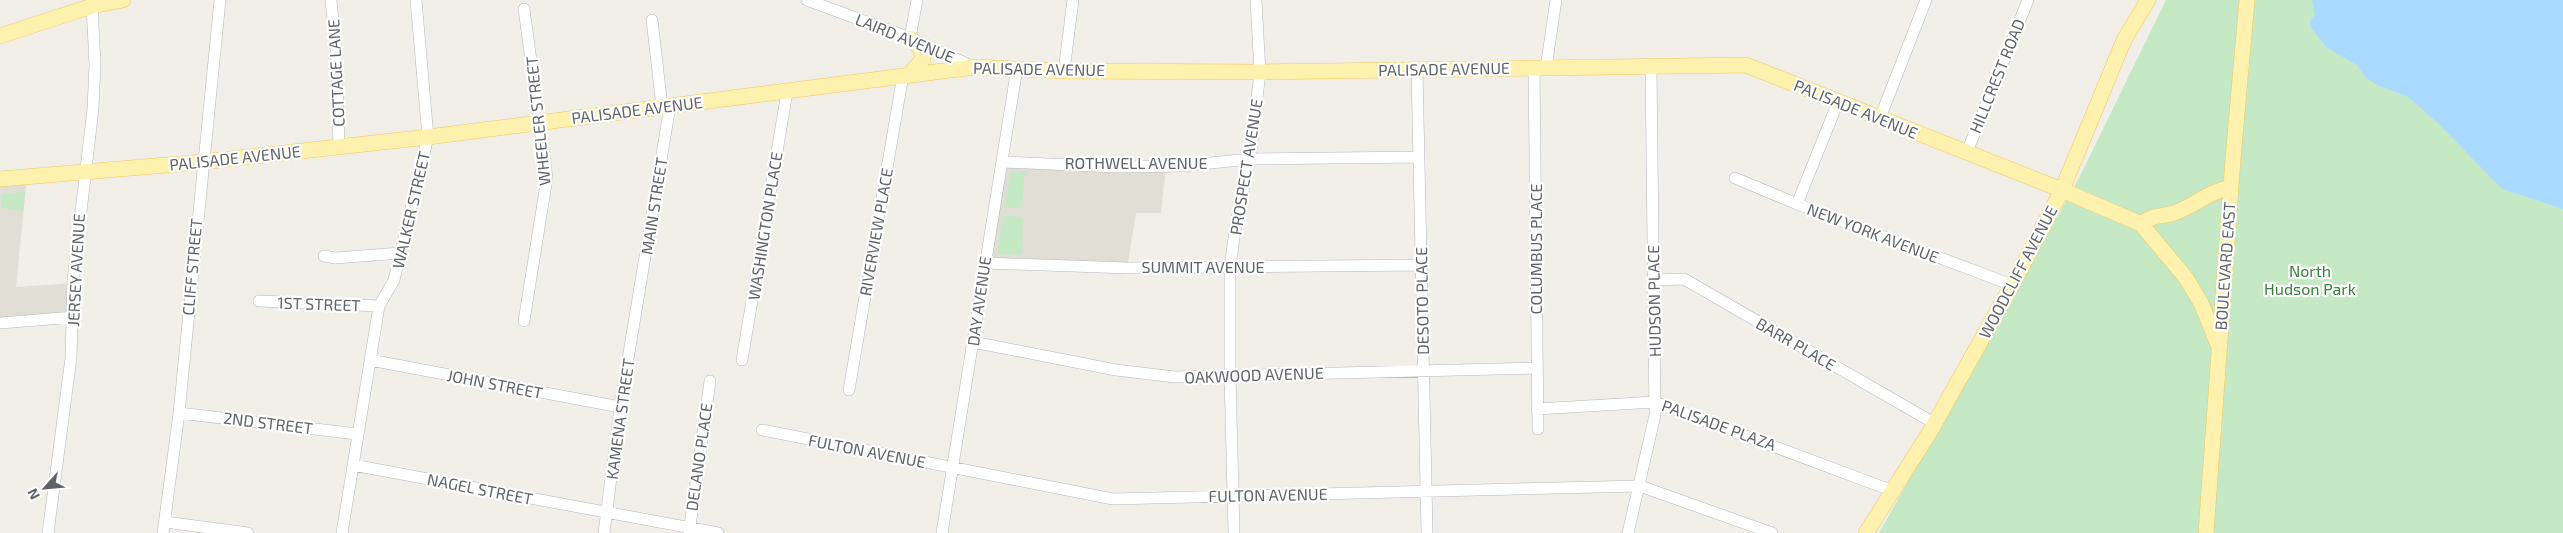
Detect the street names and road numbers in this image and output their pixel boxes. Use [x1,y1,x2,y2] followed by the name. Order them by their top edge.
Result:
[853,9,957,66] street label: LAIRD AVENUE
[1965,16,2028,136] street label: HILLCREST ROAD
[323,19,348,127] street label: COTTAGE LANE
[521,56,554,187] street label: WHEELER STREET
[973,58,1105,79] street label: PALISADE AVENUE
[1378,58,1510,79] street label: PALISADE AVENUE
[1791,75,1921,142] street label: PALISADE AVENUE
[570,92,704,127] street label: PALISADE AVENUE
[1225,97,1266,236] street label: PROSPECT AVENUE
[168,141,302,174] street label: PALISADE AVENUE
[388,149,433,271] street label: WALKER STREET
[743,150,786,302] street label: WASHINGTON PLACE
[1065,153,1207,172] street label: ROTHWELL AVENUE
[636,156,671,256] street label: MAIN STREET
[855,166,896,297] street label: RIVERVIEW PLACE
[1526,183,1545,315] street label: COLUMBUS PLACE
[1805,199,1942,266] street label: NEW YORK AVENUE
[2211,201,2238,331] street label: BOULEVARD EAST
[1974,202,2061,342] street label: WOODCLIFF AVENUE
[63,213,88,327] street label: JERSEY AVENUE
[178,218,205,316] street label: CLIFF STREET
[1643,245,1664,357] street label: HUDSON PLACE
[1411,247,1432,355] street label: DESOTO PLACE
[963,255,994,347] street label: DAY AVENUE
[1141,257,1265,276] street label: SUMMIT AVENUE
[277,293,361,314] street label: 1ST STREET
[1753,313,1840,374] street label: BARR PLACE
[602,357,637,481] street label: KAMENA STREET
[1184,363,1324,386] street label: OAKWOOD AVENUE
[446,365,545,402] street label: JOHN STREET
[1660,395,1779,454] street label: PALISADE PLAZA
[682,402,715,512] street label: DELANO PLACE
[222,408,314,437] street label: 2ND STREET
[807,430,927,471] street label: FULTON AVENUE
[426,469,534,508] street label: NAGEL STREET
[1208,484,1328,505] street label: FULTON AVENUE

